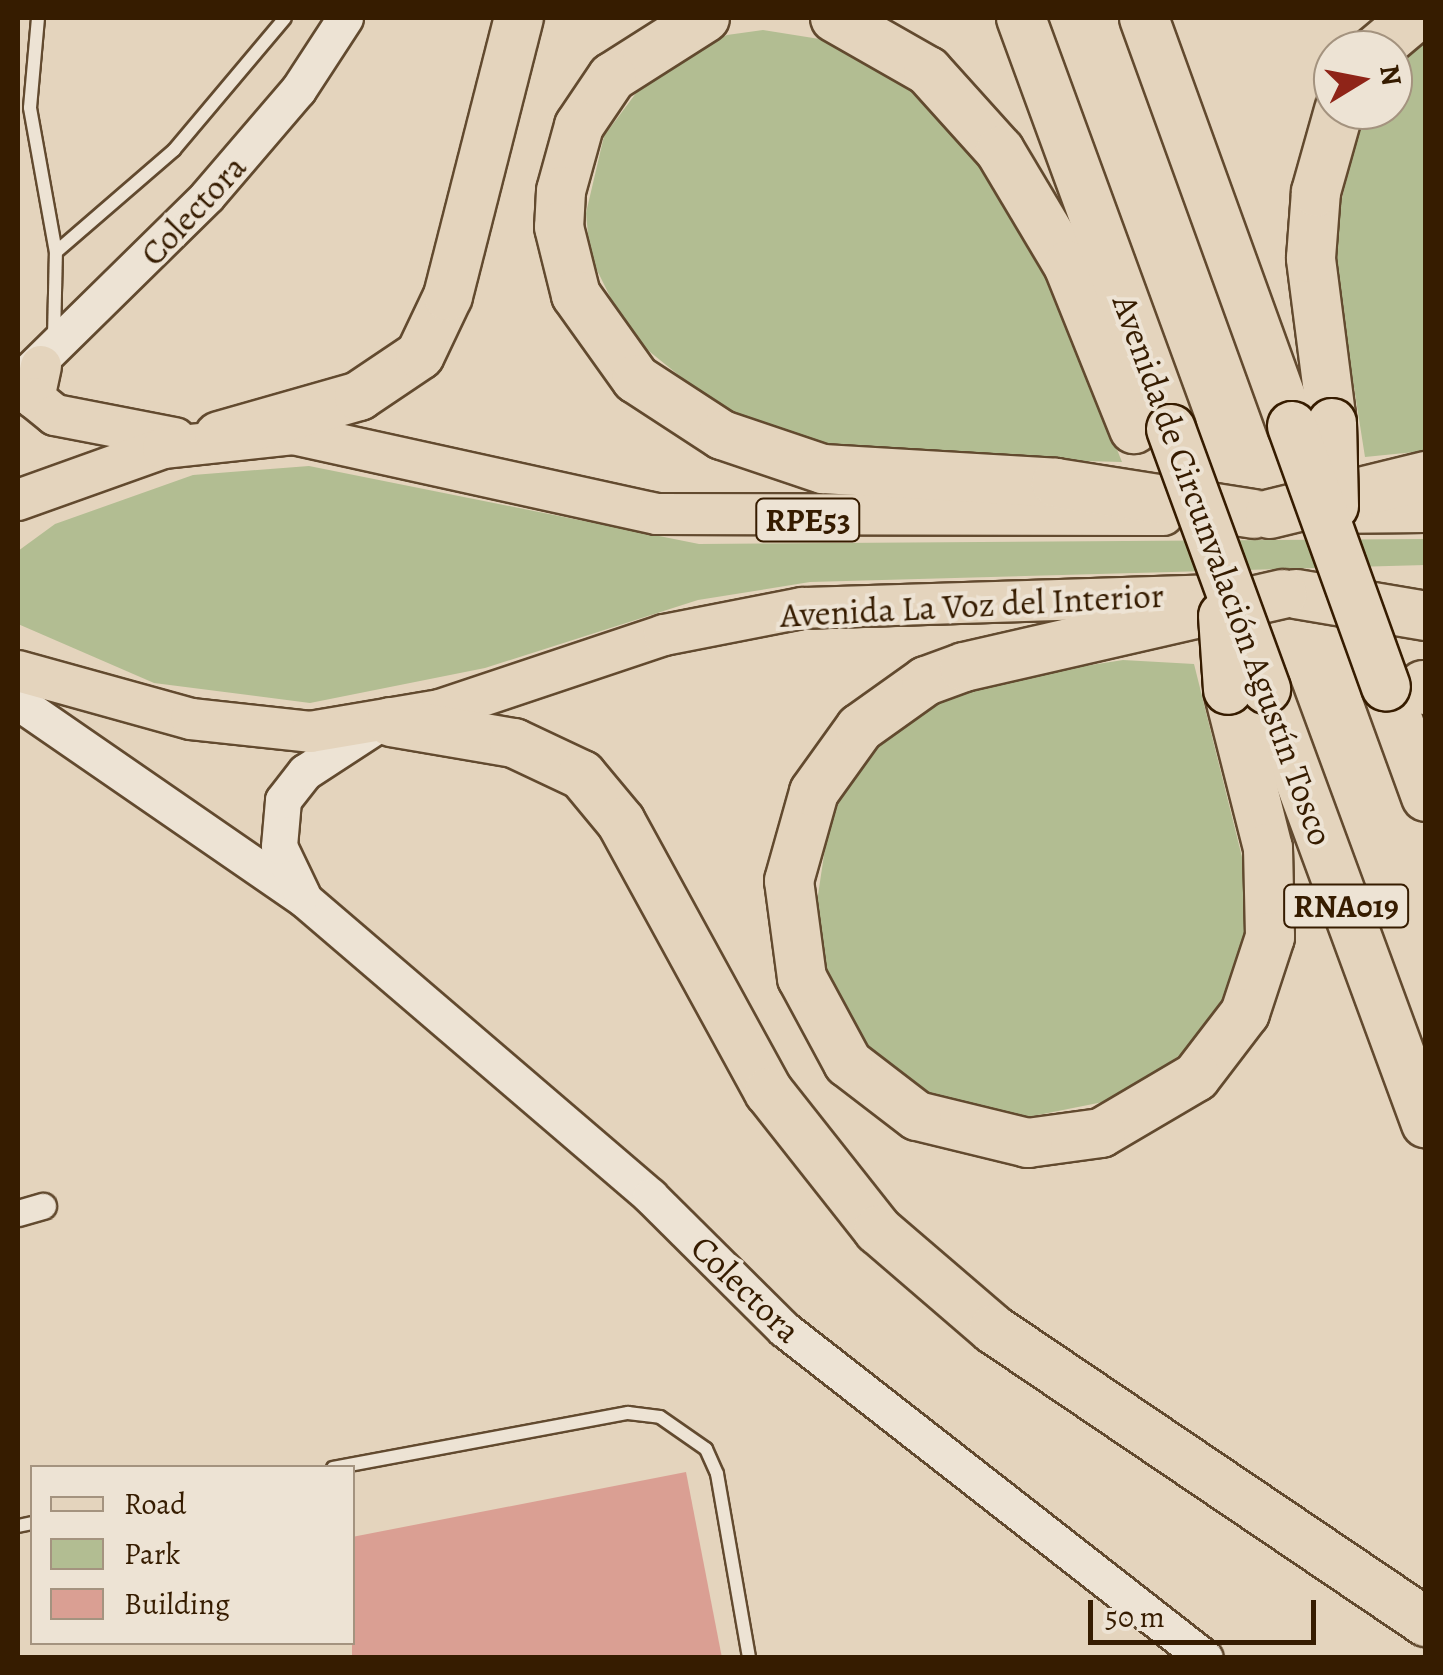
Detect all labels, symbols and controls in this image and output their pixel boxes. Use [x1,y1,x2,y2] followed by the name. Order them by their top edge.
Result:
[1313,30,1413,130] north arrow
[1370,62,1411,88] text: N
[131,146,255,274] street label: Colectora
[1104,289,1342,851] street label: Avenida de Circunvalación Agustín Tosco
[753,493,863,547] road number: RPE53
[779,574,1165,636] street label: Avenida La Voz del Interior
[1281,879,1411,933] road number: RNA019
[682,1227,810,1351] street label: Colectora
[30,1465,355,1645] legend
[124,1484,186,1524] text: Road
[124,1534,180,1574] text: Park
[1093,1580,1320,1642] scale bar
[124,1584,230,1624] text: Building
[1105,1597,1165,1637] text: 50 m

